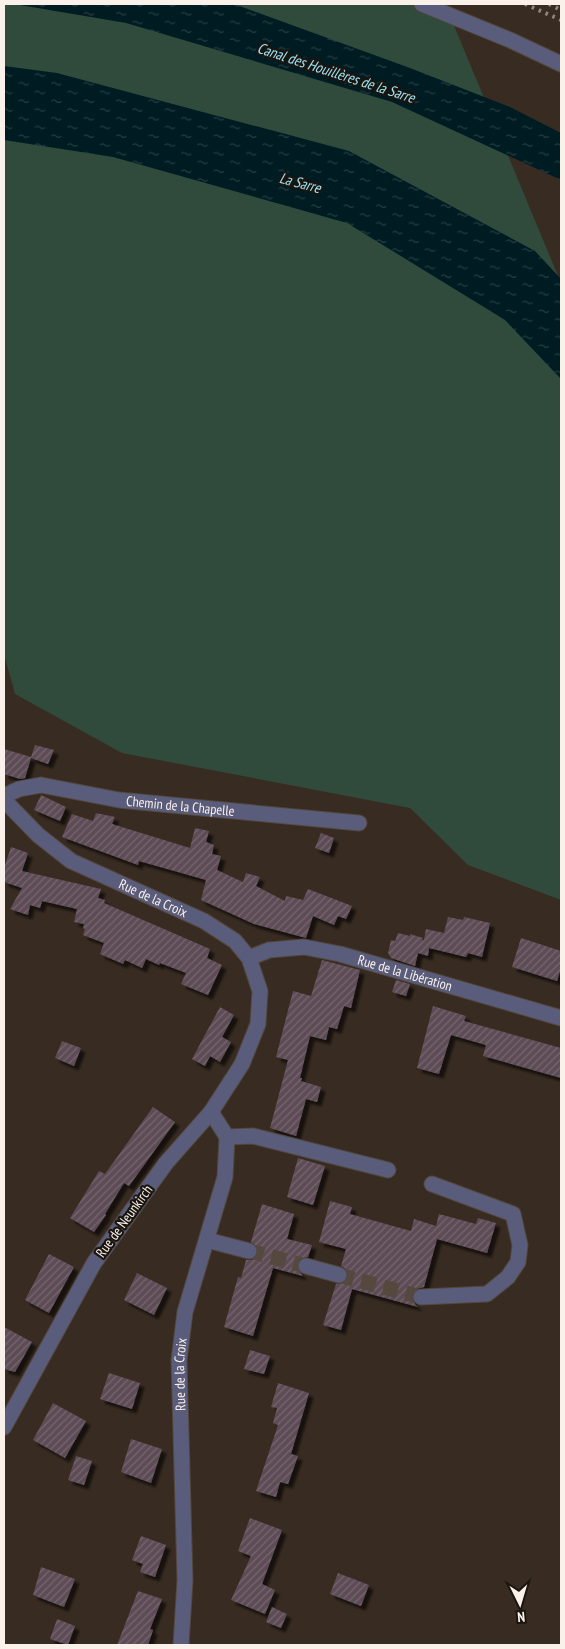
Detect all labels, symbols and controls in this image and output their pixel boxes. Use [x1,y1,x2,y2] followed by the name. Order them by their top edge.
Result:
[255,38,418,107] water label: Canal des Houillères de la Sarre
[277,168,324,197] water label: La Sarre
[125,792,236,820] street label: Chemin de la Chapelle
[116,875,190,921] street label: Rue de la Croix
[356,951,454,995] street label: Rue de la Libération
[92,1181,156,1261] street label: Rue de Neunkirch
[170,1336,191,1411] street label: Rue de la Croix
[495,1579,545,1629] north arrow
[517,1608,526,1626] text: N

